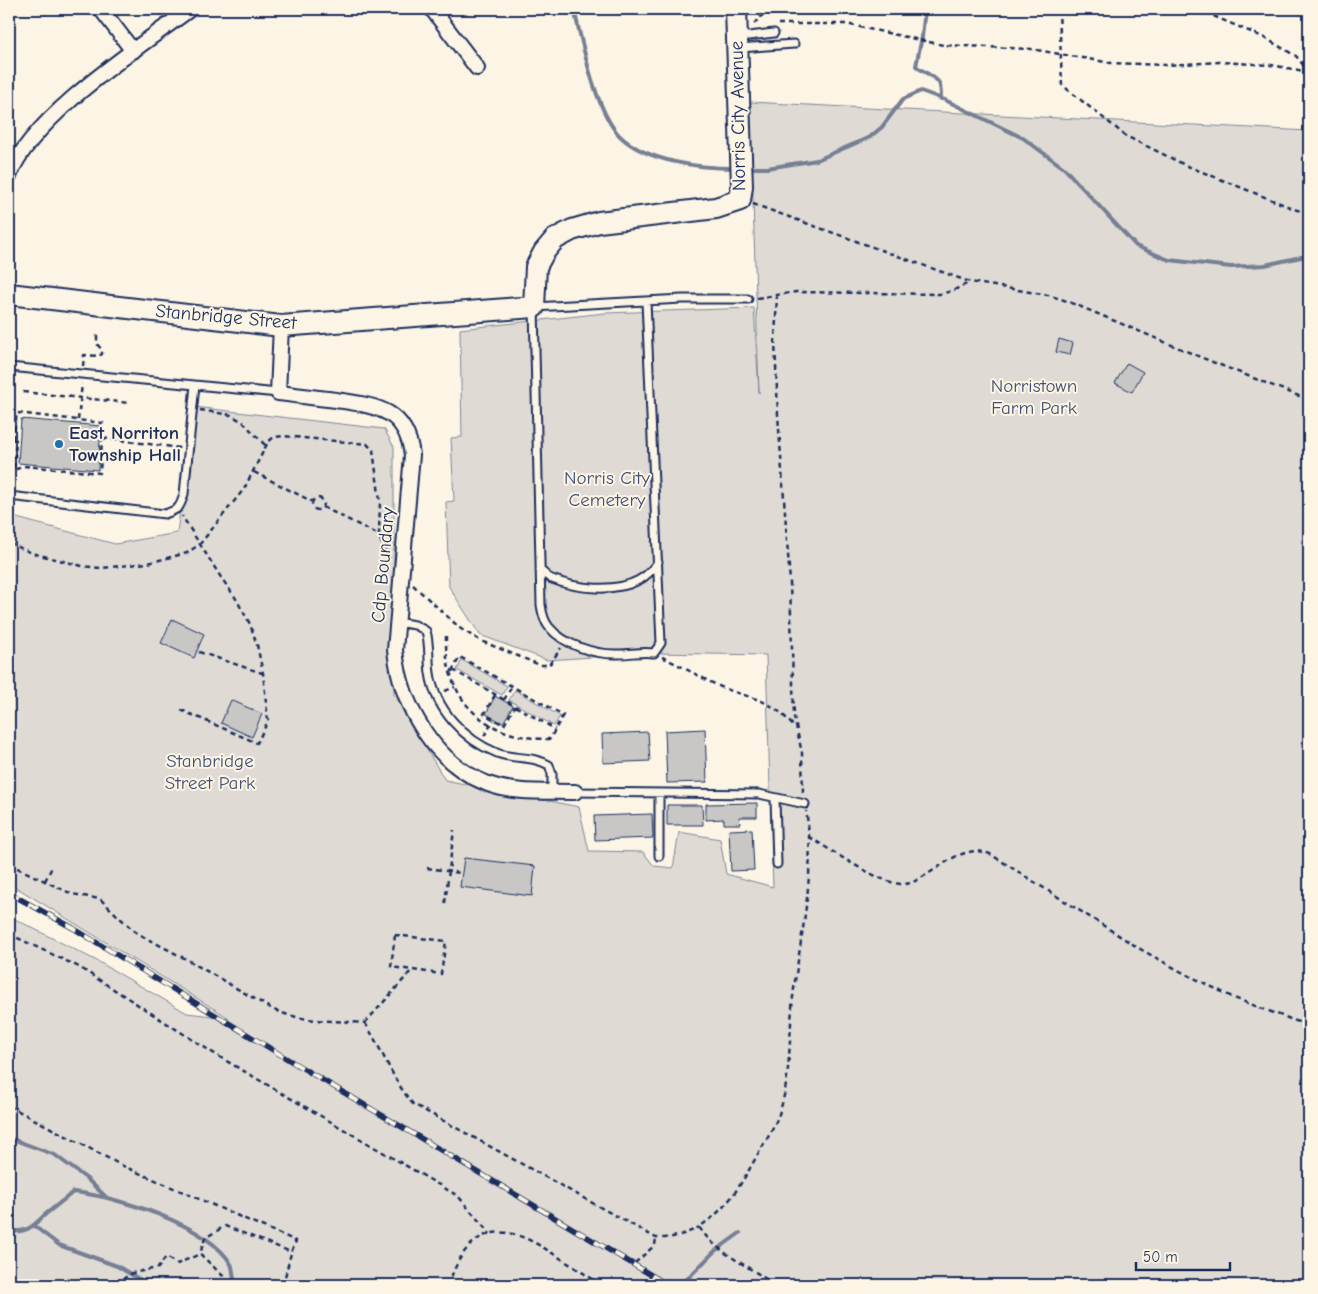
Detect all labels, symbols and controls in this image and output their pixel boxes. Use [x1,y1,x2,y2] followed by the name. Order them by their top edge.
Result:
[726,41,750,191] street label: Norris City Avenue
[155,300,298,334] street label: Stanbridge Street
[991,375,1078,419] park label: Norristown Farm Park
[69,422,181,466] place label: East Norriton Township Hall
[53,438,65,450] marker: East Norriton Township Hall
[564,467,651,511] park label: Norris City Cemetery
[367,506,399,624] street label: Cdp Boundary
[165,750,256,794] park label: Stanbridge Street Park
[1136,1239,1229,1271] scale bar
[1143,1248,1178,1266] text: 50 m

